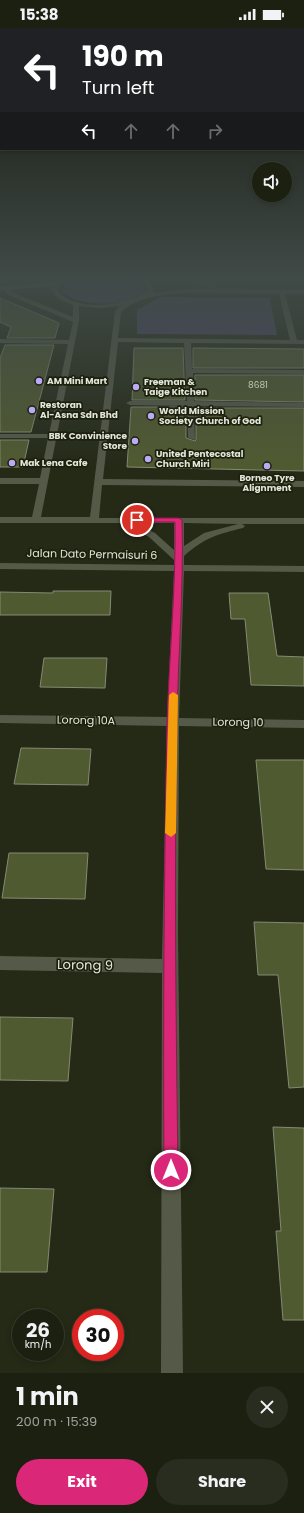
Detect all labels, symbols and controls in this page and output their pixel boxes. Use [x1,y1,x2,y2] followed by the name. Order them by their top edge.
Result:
[20,4,58,25] text: 15:38
[82,37,164,76] text: 190 m
[16,44,68,96] icon: left
[82,75,154,100] text: Turn left
[78,120,100,142] icon: left
[120,120,142,142] icon: ahead
[162,120,184,142] icon: ahead
[204,120,226,142] icon: right
[252,162,292,202] map controls
[252,162,292,202] button: sound
[47,375,108,387] place label: AM Mini Mart
[34,376,44,386] marker: AM Mini Mart
[144,376,207,398] place label: Freeman & Taige Kitchen
[248,379,268,391] house number: 8681
[131,382,141,392] marker: Freeman & Taige Kitchen
[40,399,118,421] place label: Restoran Al-Asna Sdn Bhd
[27,405,37,415] marker: Restoran Al-Asna Sdn Bhd
[159,405,261,427] place label: World Mission Society Church of God
[146,411,156,421] marker: World Mission Society Church of God
[49,430,127,452] place label: BBK Convinience Store
[130,436,140,446] marker: BBK Convinience Store
[156,448,244,470] place label: United Pentecostal Church Miri
[143,454,153,464] marker: United Pentecostal Church Miri
[20,457,88,469] place label: Mak Lena Cafe
[7,458,17,468] marker: Mak Lena Cafe
[262,461,272,471] marker: Borneo Tyre Alignment
[239,472,295,494] place label: Borneo Tyre Alignment
[120,503,154,537] pin
[126,509,148,531] icon: arrive
[26,545,158,563] street label: Jalan Dato Permaisuri 6
[57,711,116,729] street label: Lorong 10A
[212,714,264,730] street label: Lorong 10
[57,955,113,975] street label: Lorong 9
[150,1149,192,1191] position arrow
[72,1309,124,1361] speed limit sign: 30
[26,1316,50,1344] text: 26
[25,1337,51,1352] text: km/h
[16,1380,79,1413] text: 1 min
[246,1386,288,1428] button: close
[16,1412,97,1431] text: 200 m · 15:39
[16,1459,148,1505] button: Exit
[156,1459,288,1505] button: Share

